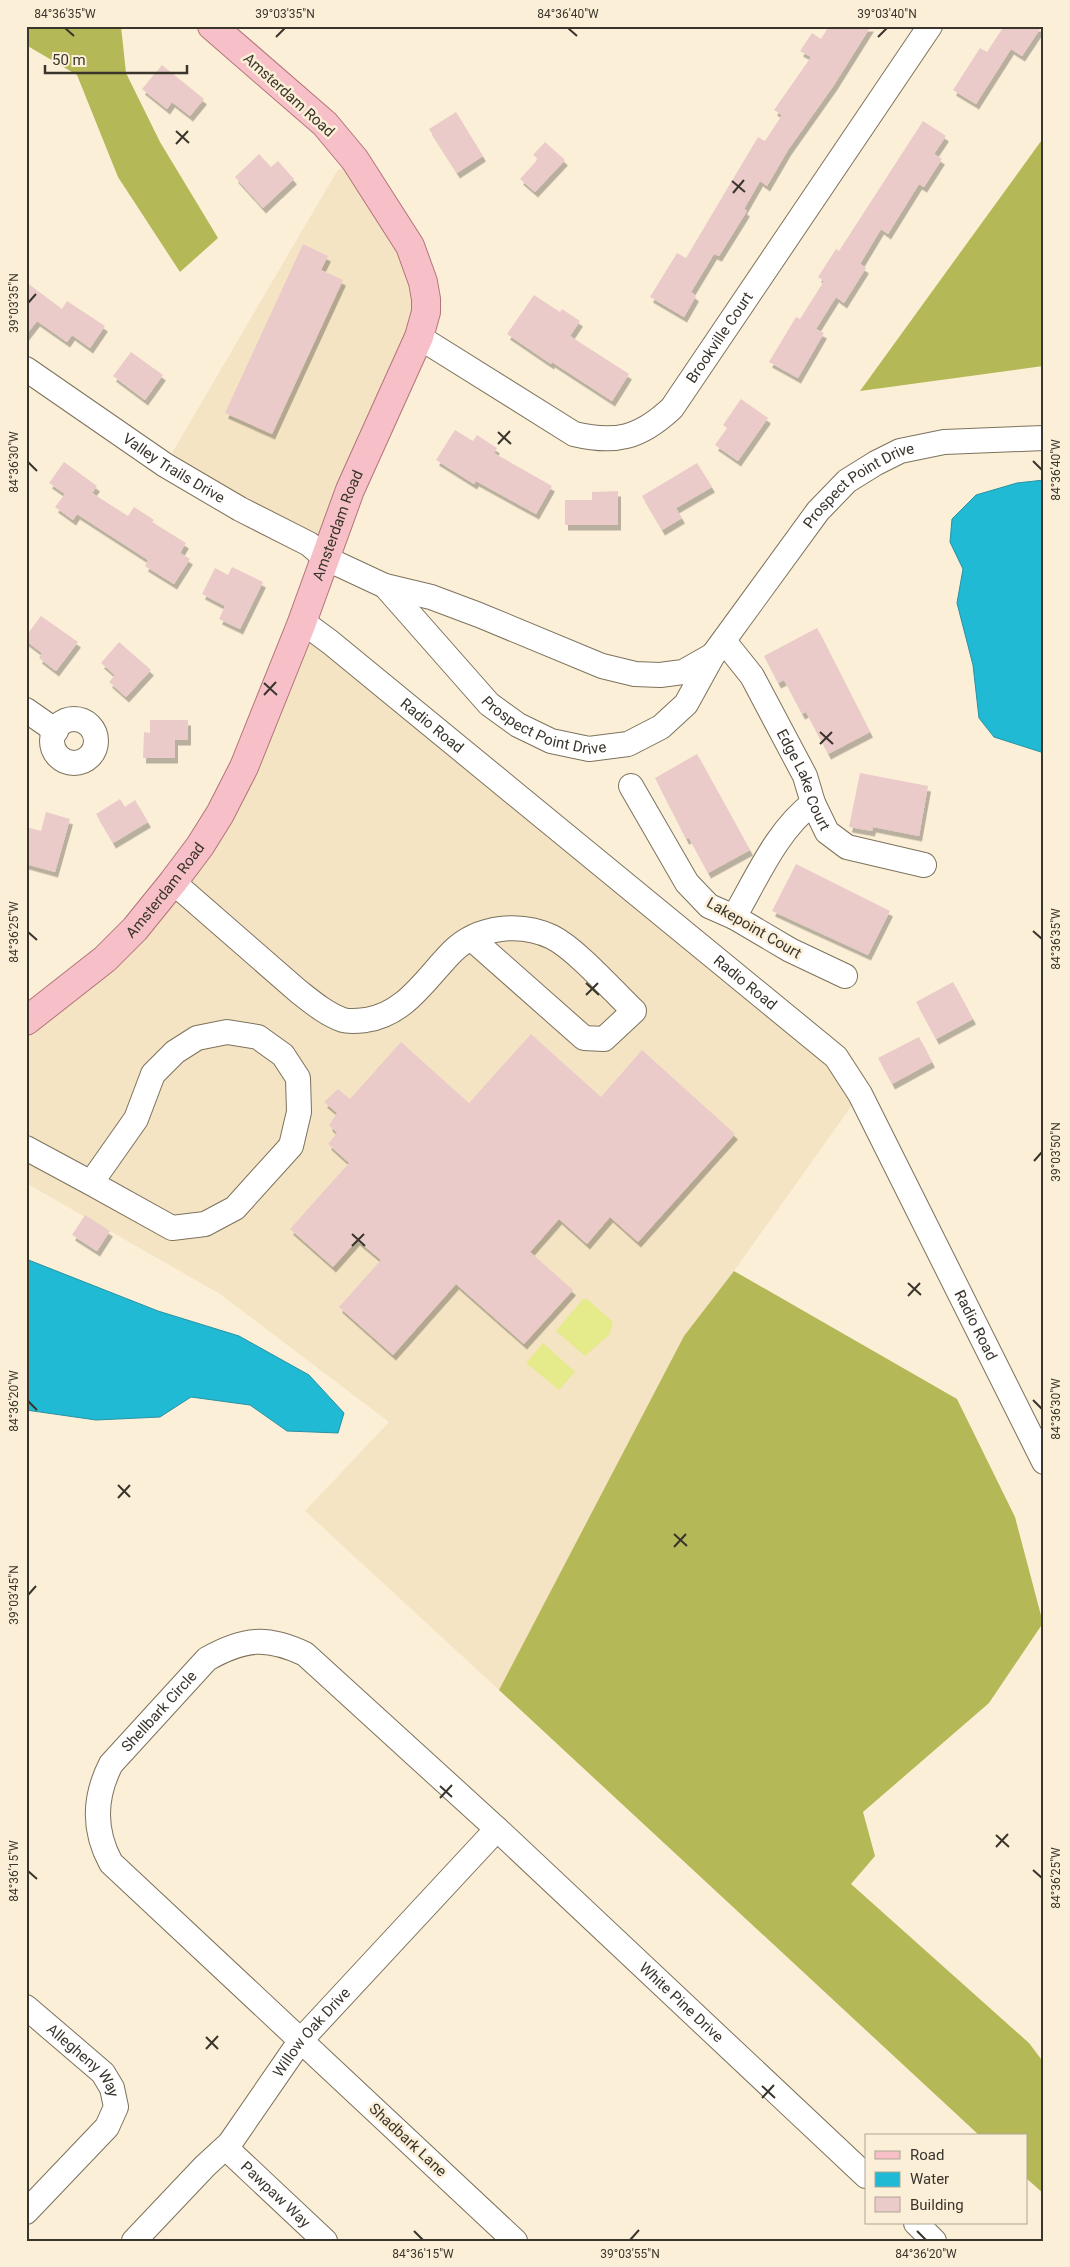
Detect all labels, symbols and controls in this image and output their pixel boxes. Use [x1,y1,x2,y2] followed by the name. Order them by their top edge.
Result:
[34,7,96,21] text: 84°36'35"W
[255,7,315,21] text: 39°03'35"N
[537,7,599,21] text: 84°36'40"W
[857,7,917,21] text: 39°03'40"N
[45,42,188,74] scale bar
[240,49,338,141] street label: Amsterdam Road
[52,51,86,69] text: 50 m
[7,273,21,333] text: 39°03'35"N
[683,288,757,386] street label: Brookville Court
[119,430,228,507] street label: Valley Trails Drive
[7,431,21,493] text: 84°36'30"W
[799,439,916,532] street label: Prospect Point Drive
[1049,439,1063,501] text: 84°36'40"W
[309,467,367,583] street label: Amsterdam Road
[477,693,607,758] street label: Prospect Point Drive
[397,695,467,757] street label: Radio Road
[773,726,834,834] street label: Edge Lake Court
[122,839,208,942] street label: Amsterdam Road
[704,894,805,962] street label: Lakepoint Court
[7,901,21,963] text: 84°36'25"W
[1049,908,1063,970] text: 84°36'35"W
[710,951,780,1014] street label: Radio Road
[1049,1122,1063,1182] text: 39°03'50"N
[950,1287,1001,1363] street label: Radio Road
[7,1370,21,1432] text: 84°36'20"W
[1049,1378,1063,1440] text: 84°36'30"W
[7,1565,21,1625] text: 39°03'45"N
[118,1667,201,1756] street label: Shellbark Circle
[7,1840,21,1902] text: 84°36'15"W
[1049,1847,1063,1909] text: 84°36'25"W
[635,1958,727,2046] street label: White Pine Drive
[269,1984,354,2081] street label: Willow Oak Drive
[43,2020,123,2098] street label: Allegheny Way
[366,2100,450,2180] street label: Shadbark Lane
[865,2134,1028,2224] legend
[910,2146,944,2164] text: Road
[237,2158,314,2231] street label: Pawpaw Way
[910,2170,949,2188] text: Water
[910,2196,964,2214] text: Building
[392,2247,454,2261] text: 84°36'15"W
[600,2247,660,2261] text: 39°03'55"N
[895,2247,957,2261] text: 84°36'20"W

